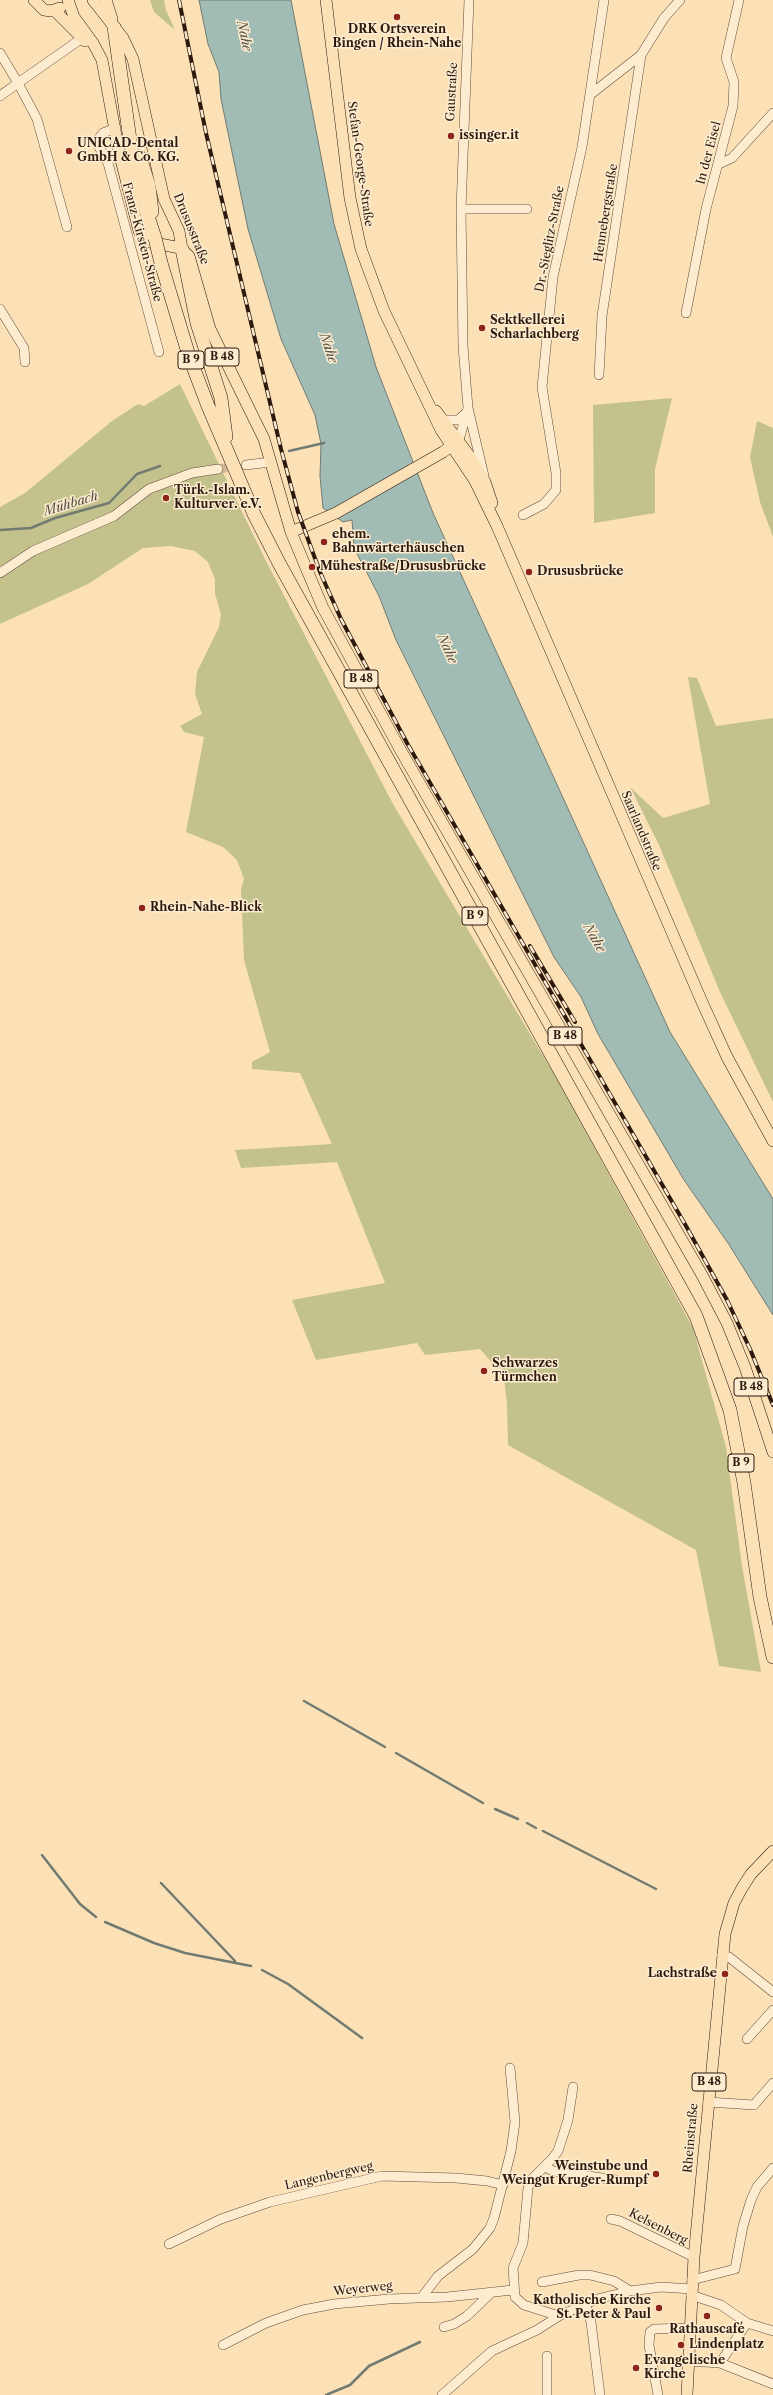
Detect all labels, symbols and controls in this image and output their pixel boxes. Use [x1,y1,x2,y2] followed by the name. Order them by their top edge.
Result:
[392,12,402,22] marker: DRK Ortsverein Bingen / Rhein-Nahe
[233,19,255,53] water label: Nahe
[333,23,461,51] place label: DRK Ortsverein Bingen / Rhein-Nahe
[443,62,461,122] street label: Gaustraße
[344,100,376,228] street label: Stefan-George-Straße
[694,120,724,186] street label: In der Eisel
[459,129,519,143] place label: issinger.it
[446,131,456,141] marker: issinger.it
[77,137,179,165] place label: UNICAD-Dental GmbH & Co. KG.
[64,146,74,156] marker: UNICAD-Dental GmbH & Co. KG.
[591,163,621,263] street label: Hennebergstraße
[119,181,165,303] street label: Franz-Kirsten-Straße
[533,185,567,293] street label: Dr.-Sieglitz-Straße
[170,191,212,267] street label: Drususstraße
[490,314,579,342] place label: Sektkellerei Scharlachberg
[477,323,487,333] marker: Sektkellerei Scharlachberg
[316,331,340,365] water label: Nahe
[205,348,239,366] road number: B 48
[178,351,204,369] road number: B 9
[174,484,262,512] place label: Türk.-Islam. Kulturver. e.V.
[42,488,100,520] water label: Mühbach
[161,493,171,503] marker: Türk.-Islam. Kulturver. e.V.
[332,528,465,556] place label: ehem. Bahnwärterhäuschen
[319,537,329,547] marker: ehem. Bahnwärterhäuschen
[320,560,486,574] place label: Mühestraße/Drususbrücke
[307,562,317,572] marker: Mühestraße/Drususbrücke
[537,565,623,579] place label: Drususbrücke
[524,567,534,577] marker: Drususbrücke
[434,632,460,666] water label: Nahe
[344,670,378,688] road number: B 48
[618,789,664,873] street label: Saarlandstraße
[150,901,262,915] place label: Rhein-Nahe-Blick
[137,903,147,913] marker: Rhein-Nahe-Blick
[462,907,488,925] road number: B 9
[579,921,609,955] water label: Nahe
[548,1027,582,1045] road number: B 48
[492,1357,558,1385] place label: Schwarzes Türmchen
[479,1366,489,1376] marker: Schwarzes Türmchen
[734,1378,768,1396] road number: B 48
[728,1454,754,1472] road number: B 9
[648,1967,717,1981] place label: Lachstraße
[720,1969,730,1979] marker: Lachstraße
[692,2073,726,2091] road number: B 48
[681,2103,701,2173] street label: Rheinstraße
[283,2159,375,2193] street label: Langenbergweg
[502,2160,648,2188] place label: Weinstube und Weingut Kruger-Rumpf
[651,2169,661,2179] marker: Weinstube und Weingut Kruger-Rumpf
[626,2206,690,2248] street label: Kelsenberg
[333,2279,393,2299] street label: Weyerweg
[533,2294,651,2322] place label: Katholische Kirche St. Peter & Paul
[654,2303,664,2313] marker: Katholische Kirche St. Peter & Paul
[702,2311,712,2321] marker: Rathauscafé
[669,2323,745,2337] place label: Rathauscafé
[689,2338,764,2352] place label: Lindenplatz
[676,2340,686,2350] marker: Lindenplatz
[644,2354,725,2382] place label: Evangelische Kirche
[631,2363,641,2373] marker: Evangelische Kirche

